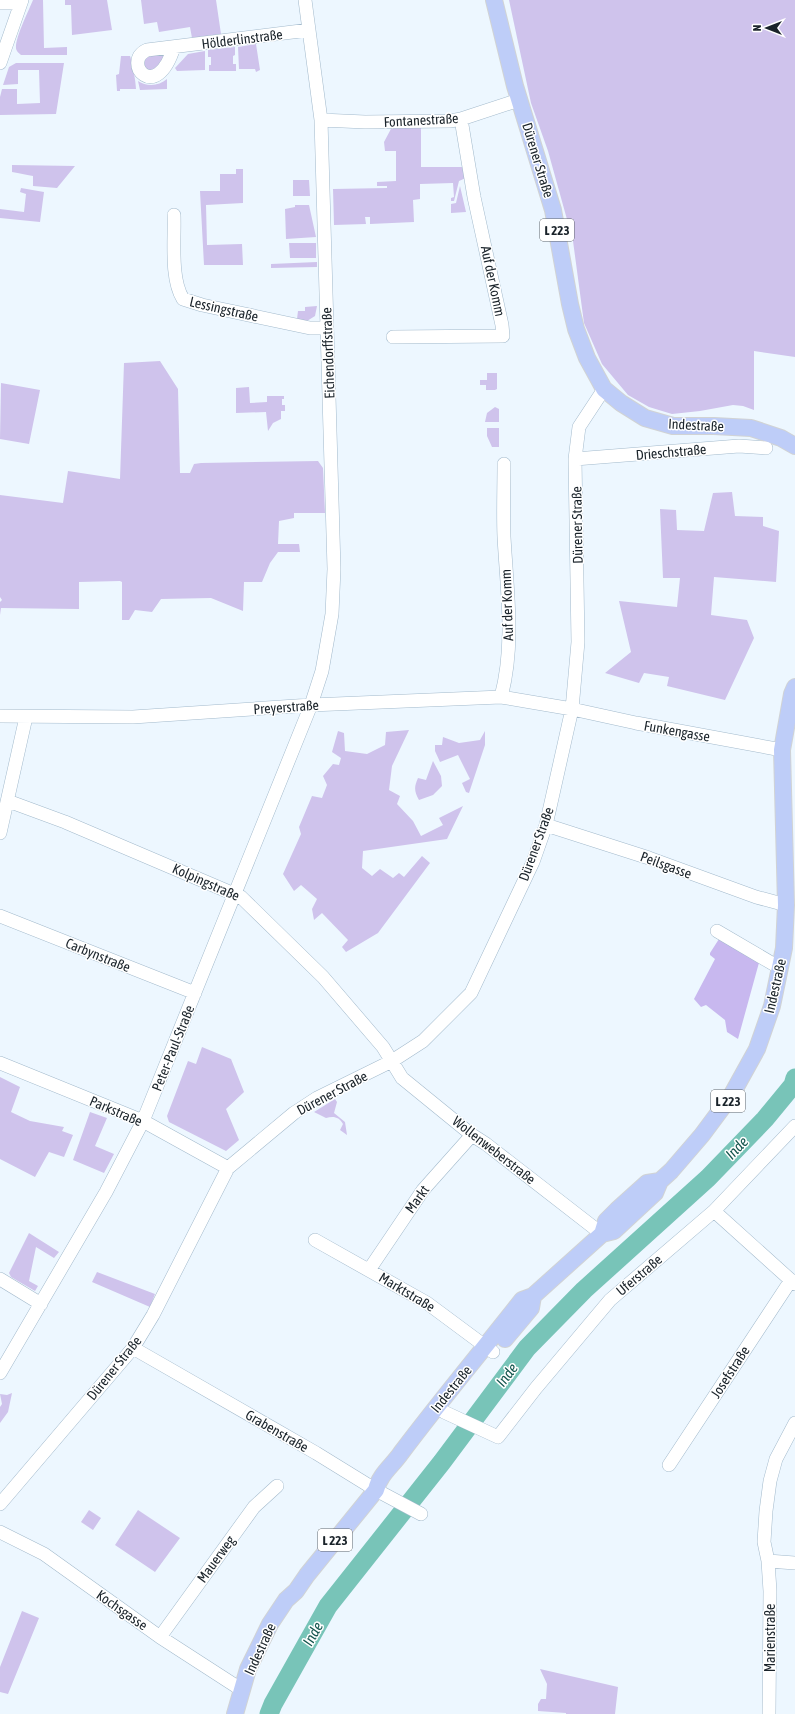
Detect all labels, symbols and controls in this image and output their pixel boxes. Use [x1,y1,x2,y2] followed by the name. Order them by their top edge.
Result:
[747,8,787,48] north arrow
[751,25,763,31] text: N
[201,26,283,52] street label: Hölderlinstraße
[383,110,459,130] street label: Fontanestraße
[519,121,557,199] street label: Dürener Straße
[540,219,574,241] road number: L 223
[478,244,508,318] street label: Auf der Komm
[188,293,260,325] street label: Lessingstraße
[318,307,338,399] street label: Eichendorffstraße
[668,416,724,434] street label: Indestraße
[635,441,707,463] street label: Drieschstraße
[568,486,586,564] street label: Dürener Straße
[498,569,516,641] street label: Auf der Komm
[253,697,319,717] street label: Preyerstraße
[643,717,711,745] street label: Funkengasse
[515,805,557,883] street label: Dürener Straße
[638,848,694,882] street label: Peilsgasse
[170,860,242,904] street label: Kolpingstraße
[63,935,133,975] street label: Carbynstraße
[761,957,789,1015] street label: Indestraße
[148,1003,198,1093] street label: Peter-Paul-Straße
[294,1068,370,1118] street label: Dürener Straße
[711,1090,745,1112] road number: L 223
[87,1093,145,1129] street label: Parkstraße
[449,1113,539,1187] street label: Wollenweberstraße
[722,1133,752,1163] water label: Inde
[402,1182,432,1216] street label: Markt
[613,1251,665,1299] street label: Uferstraße
[376,1269,438,1315] street label: Marktstraße
[83,1333,145,1403] street label: Dürener Straße
[707,1343,753,1401] street label: Josefstraße
[492,1359,521,1390] water label: Inde
[427,1362,475,1416] street label: Indestraße
[243,1407,311,1455] street label: Grabenstraße
[318,1529,352,1551] road number: L 223
[194,1533,238,1585] street label: Mauerweg
[93,1587,151,1633] street label: Kochsgasse
[762,1604,778,1672] street label: Marienstraße
[299,1619,326,1649] water label: Inde
[241,1620,279,1678] street label: Indestraße

